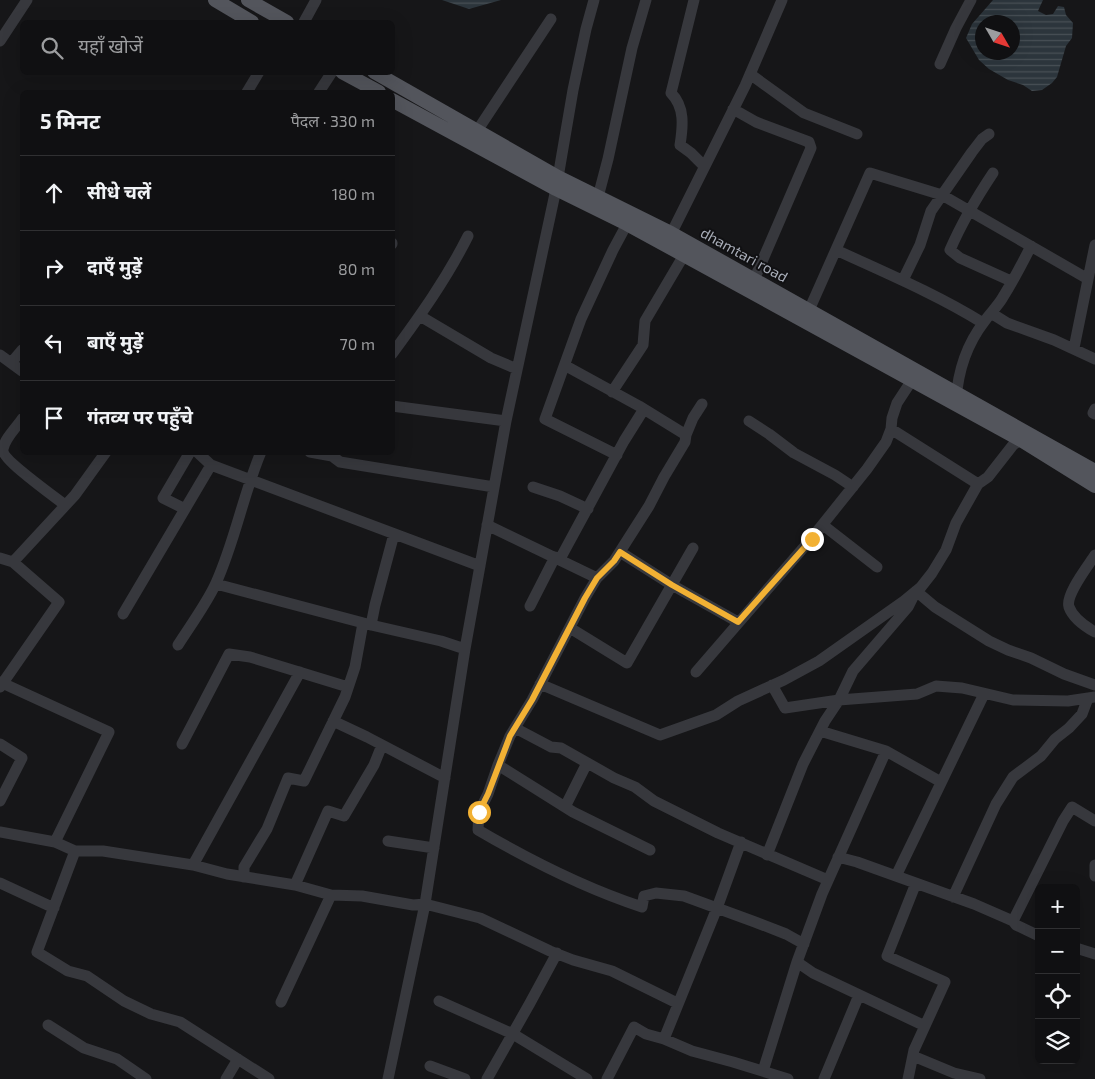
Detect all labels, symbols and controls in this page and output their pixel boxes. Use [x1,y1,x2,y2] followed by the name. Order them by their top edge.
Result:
[975,15,1020,60] north arrow
[20,20,395,75] search box
[38,34,66,62] icon: search
[78,34,143,57] text: यहाँ खोजें
[40,108,100,133] text: 5 मिनट
[291,111,375,130] text: पैदल · 330 m
[40,179,68,207] icon: ahead
[87,180,151,203] text: सीधे चलें
[332,184,375,203] text: 180 m
[698,223,791,285] street label: dhamtari road
[40,254,68,282] icon: right
[87,255,142,278] text: दाएँ मुड़ें
[338,259,375,278] text: 80 m
[40,329,68,357] icon: left
[87,330,143,353] text: बाएँ मुड़ें
[340,334,375,353] text: 70 m
[40,404,68,432] icon: arrive
[87,405,193,428] text: गंतव्य पर पहुँचे
[801,528,824,551] route end
[468,801,491,824] route start
[1035,884,1080,1064] map controls
[1035,884,1080,929] button: +
[1035,929,1080,974] button: −
[1035,974,1080,1019] button: locate
[1035,1019,1080,1064] button: layers

